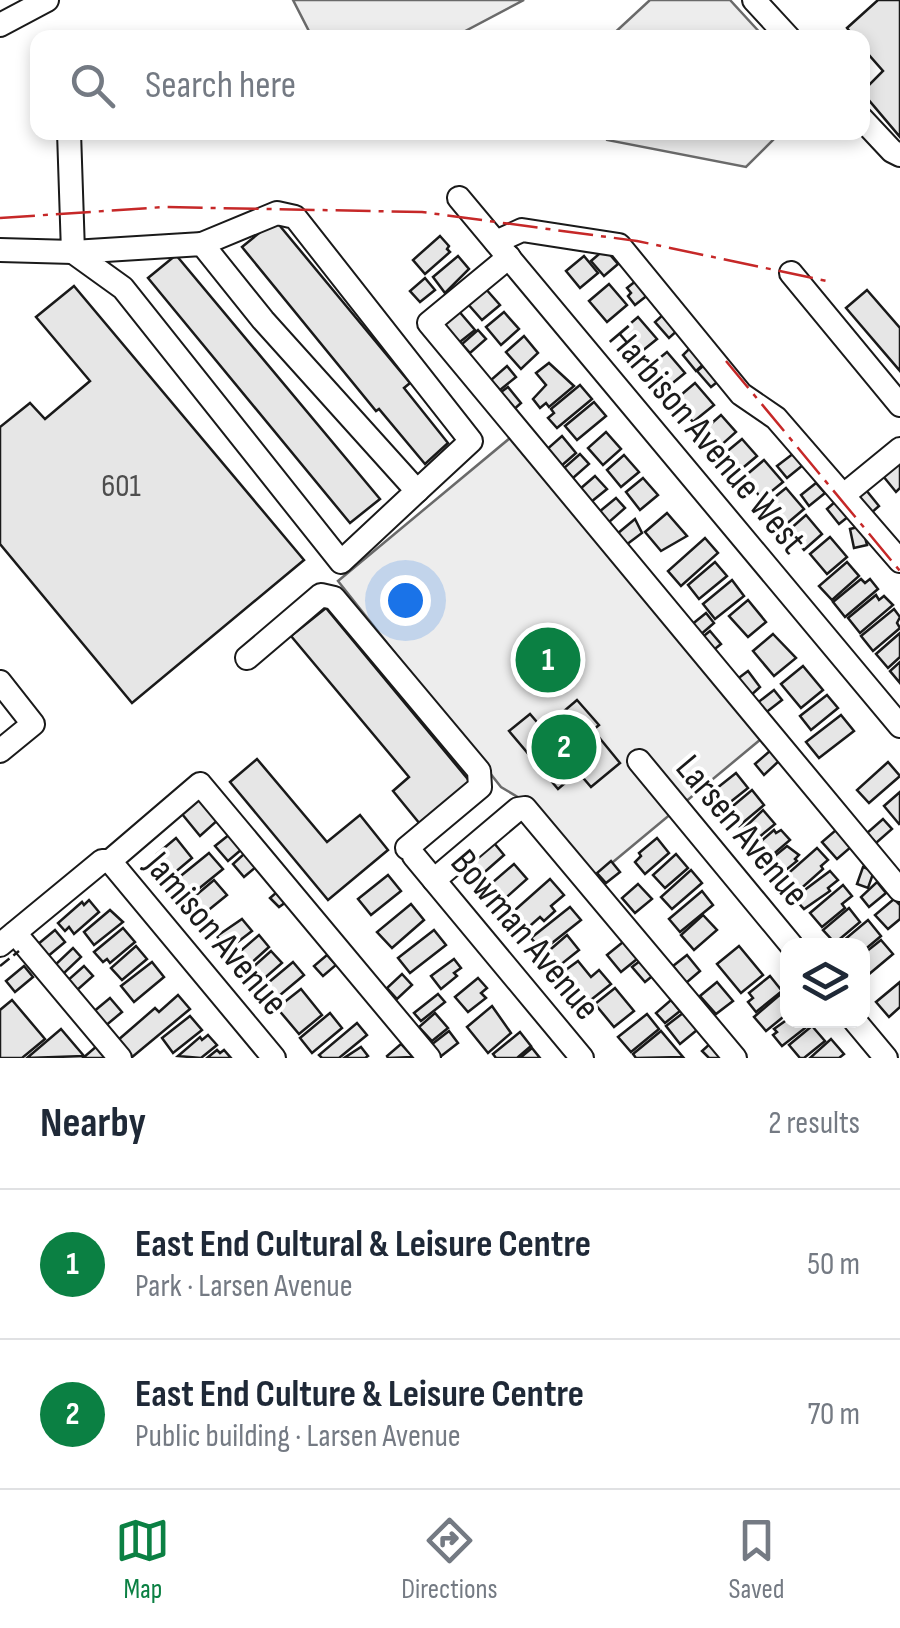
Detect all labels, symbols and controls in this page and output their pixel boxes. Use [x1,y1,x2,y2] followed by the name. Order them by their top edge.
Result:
[30,30,870,140] search box
[65,58,120,113] icon: search
[145,63,296,108] text: Search here
[599,317,815,563] street label: Harbison Avenue West
[101,467,141,506] house number: 601
[380,575,431,626] your location
[516,622,580,698] pin: 1
[532,710,596,784] pin: 2
[666,746,818,916] street label: Larsen Avenue
[441,841,609,1029] street label: Bowman Avenue
[134,843,297,1024] street label: Jamison Avenue
[780,938,870,1028] map controls
[780,938,870,1028] button: layers
[40,1098,146,1149] text: Nearby
[768,1104,860,1143] text: 2 results
[135,1222,591,1267] text: East End Cultural & Leisure Centre
[66,1245,79,1284] text: 1
[807,1245,860,1284] text: 50 m
[135,1267,353,1306] text: Park · Larsen Avenue
[135,1372,584,1417] text: East End Culture & Leisure Centre
[65,1395,80,1434] text: 2
[807,1395,860,1434] text: 70 m
[135,1417,461,1456] text: Public building · Larsen Avenue
[115,1513,170,1606] tab: Map
[401,1513,498,1606] tab: Directions
[728,1513,785,1606] tab: Saved

